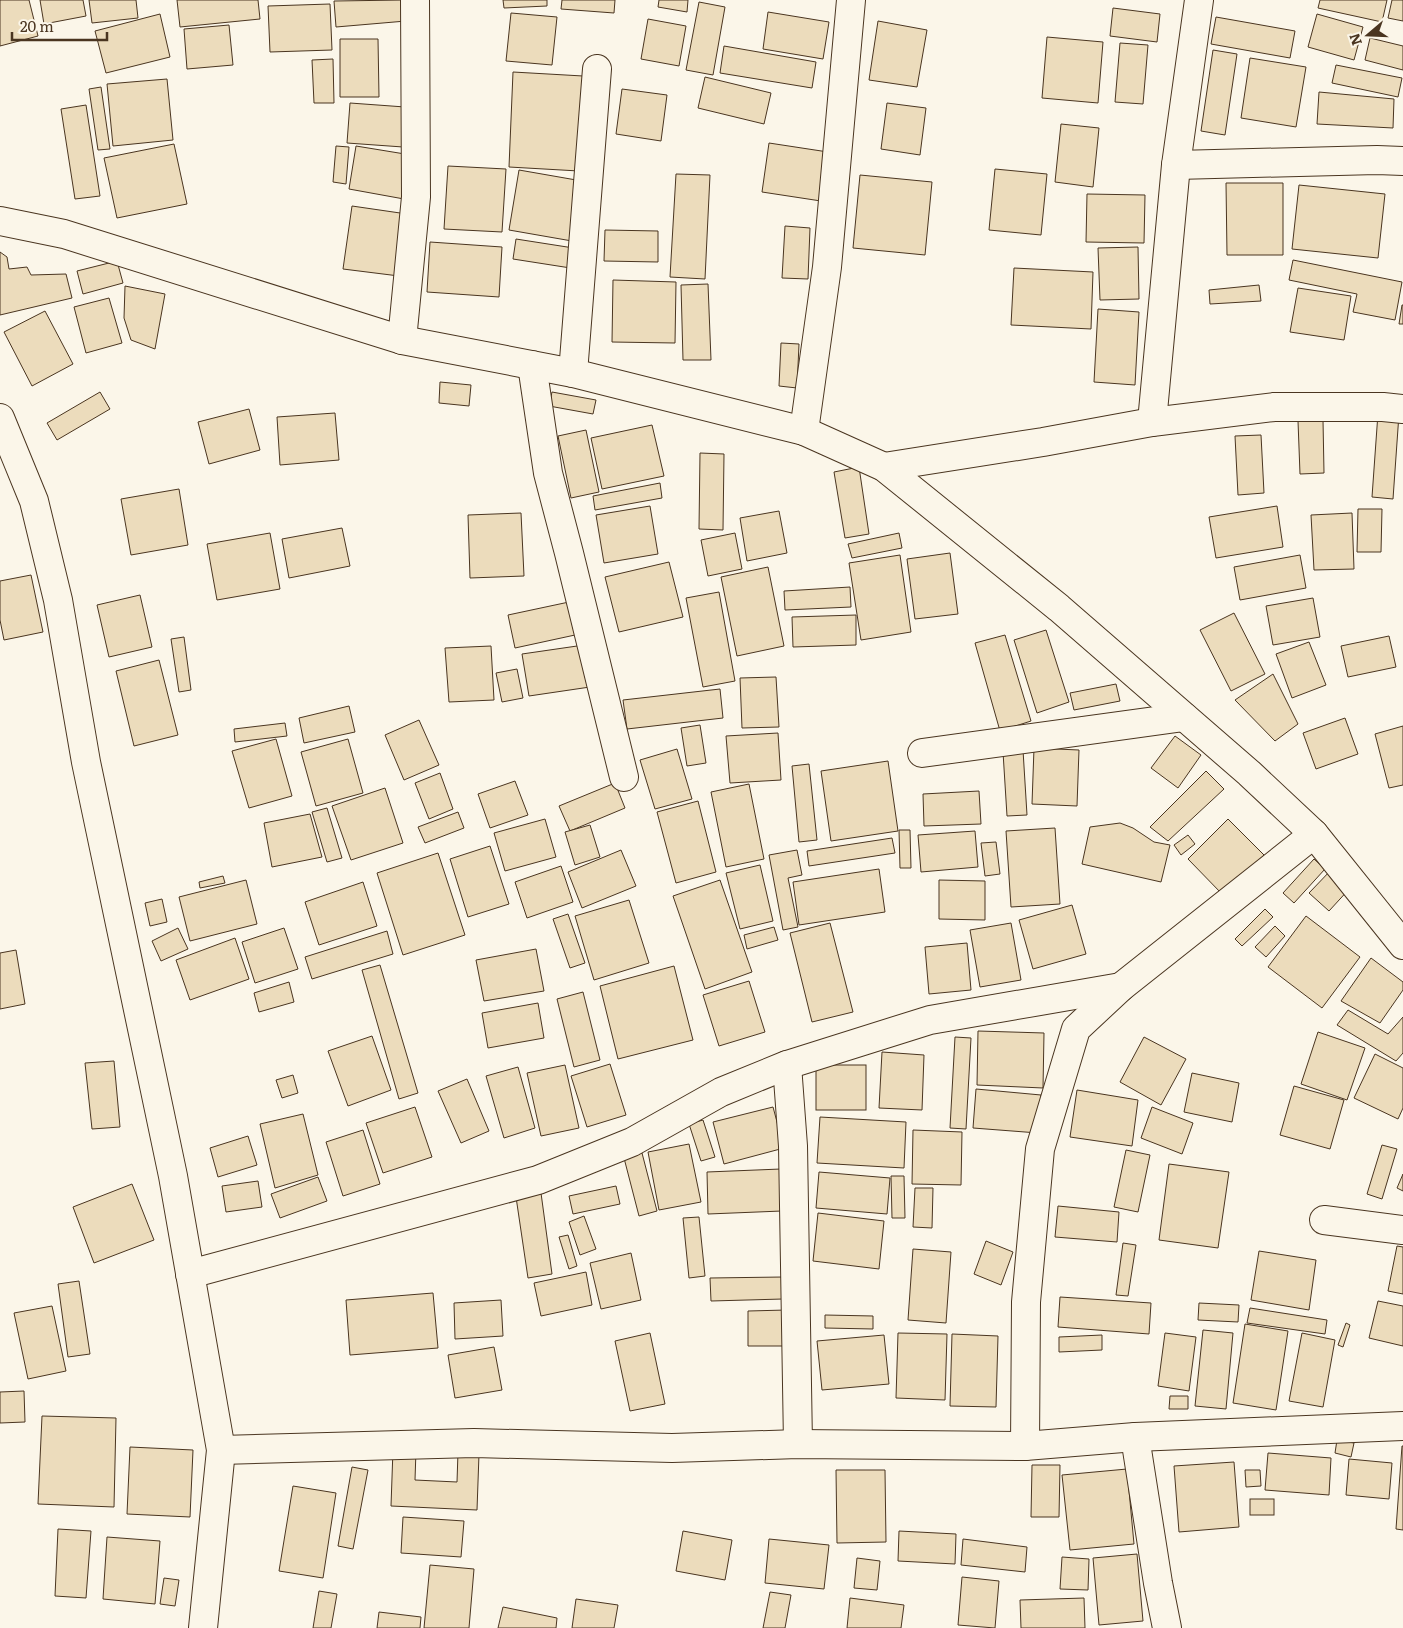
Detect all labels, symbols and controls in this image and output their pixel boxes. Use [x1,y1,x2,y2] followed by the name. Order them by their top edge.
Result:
[12,10,108,42] scale bar
[1343,10,1393,60] north arrow
[20,14,54,37] text: 20 m
[1343,31,1366,48] text: N

